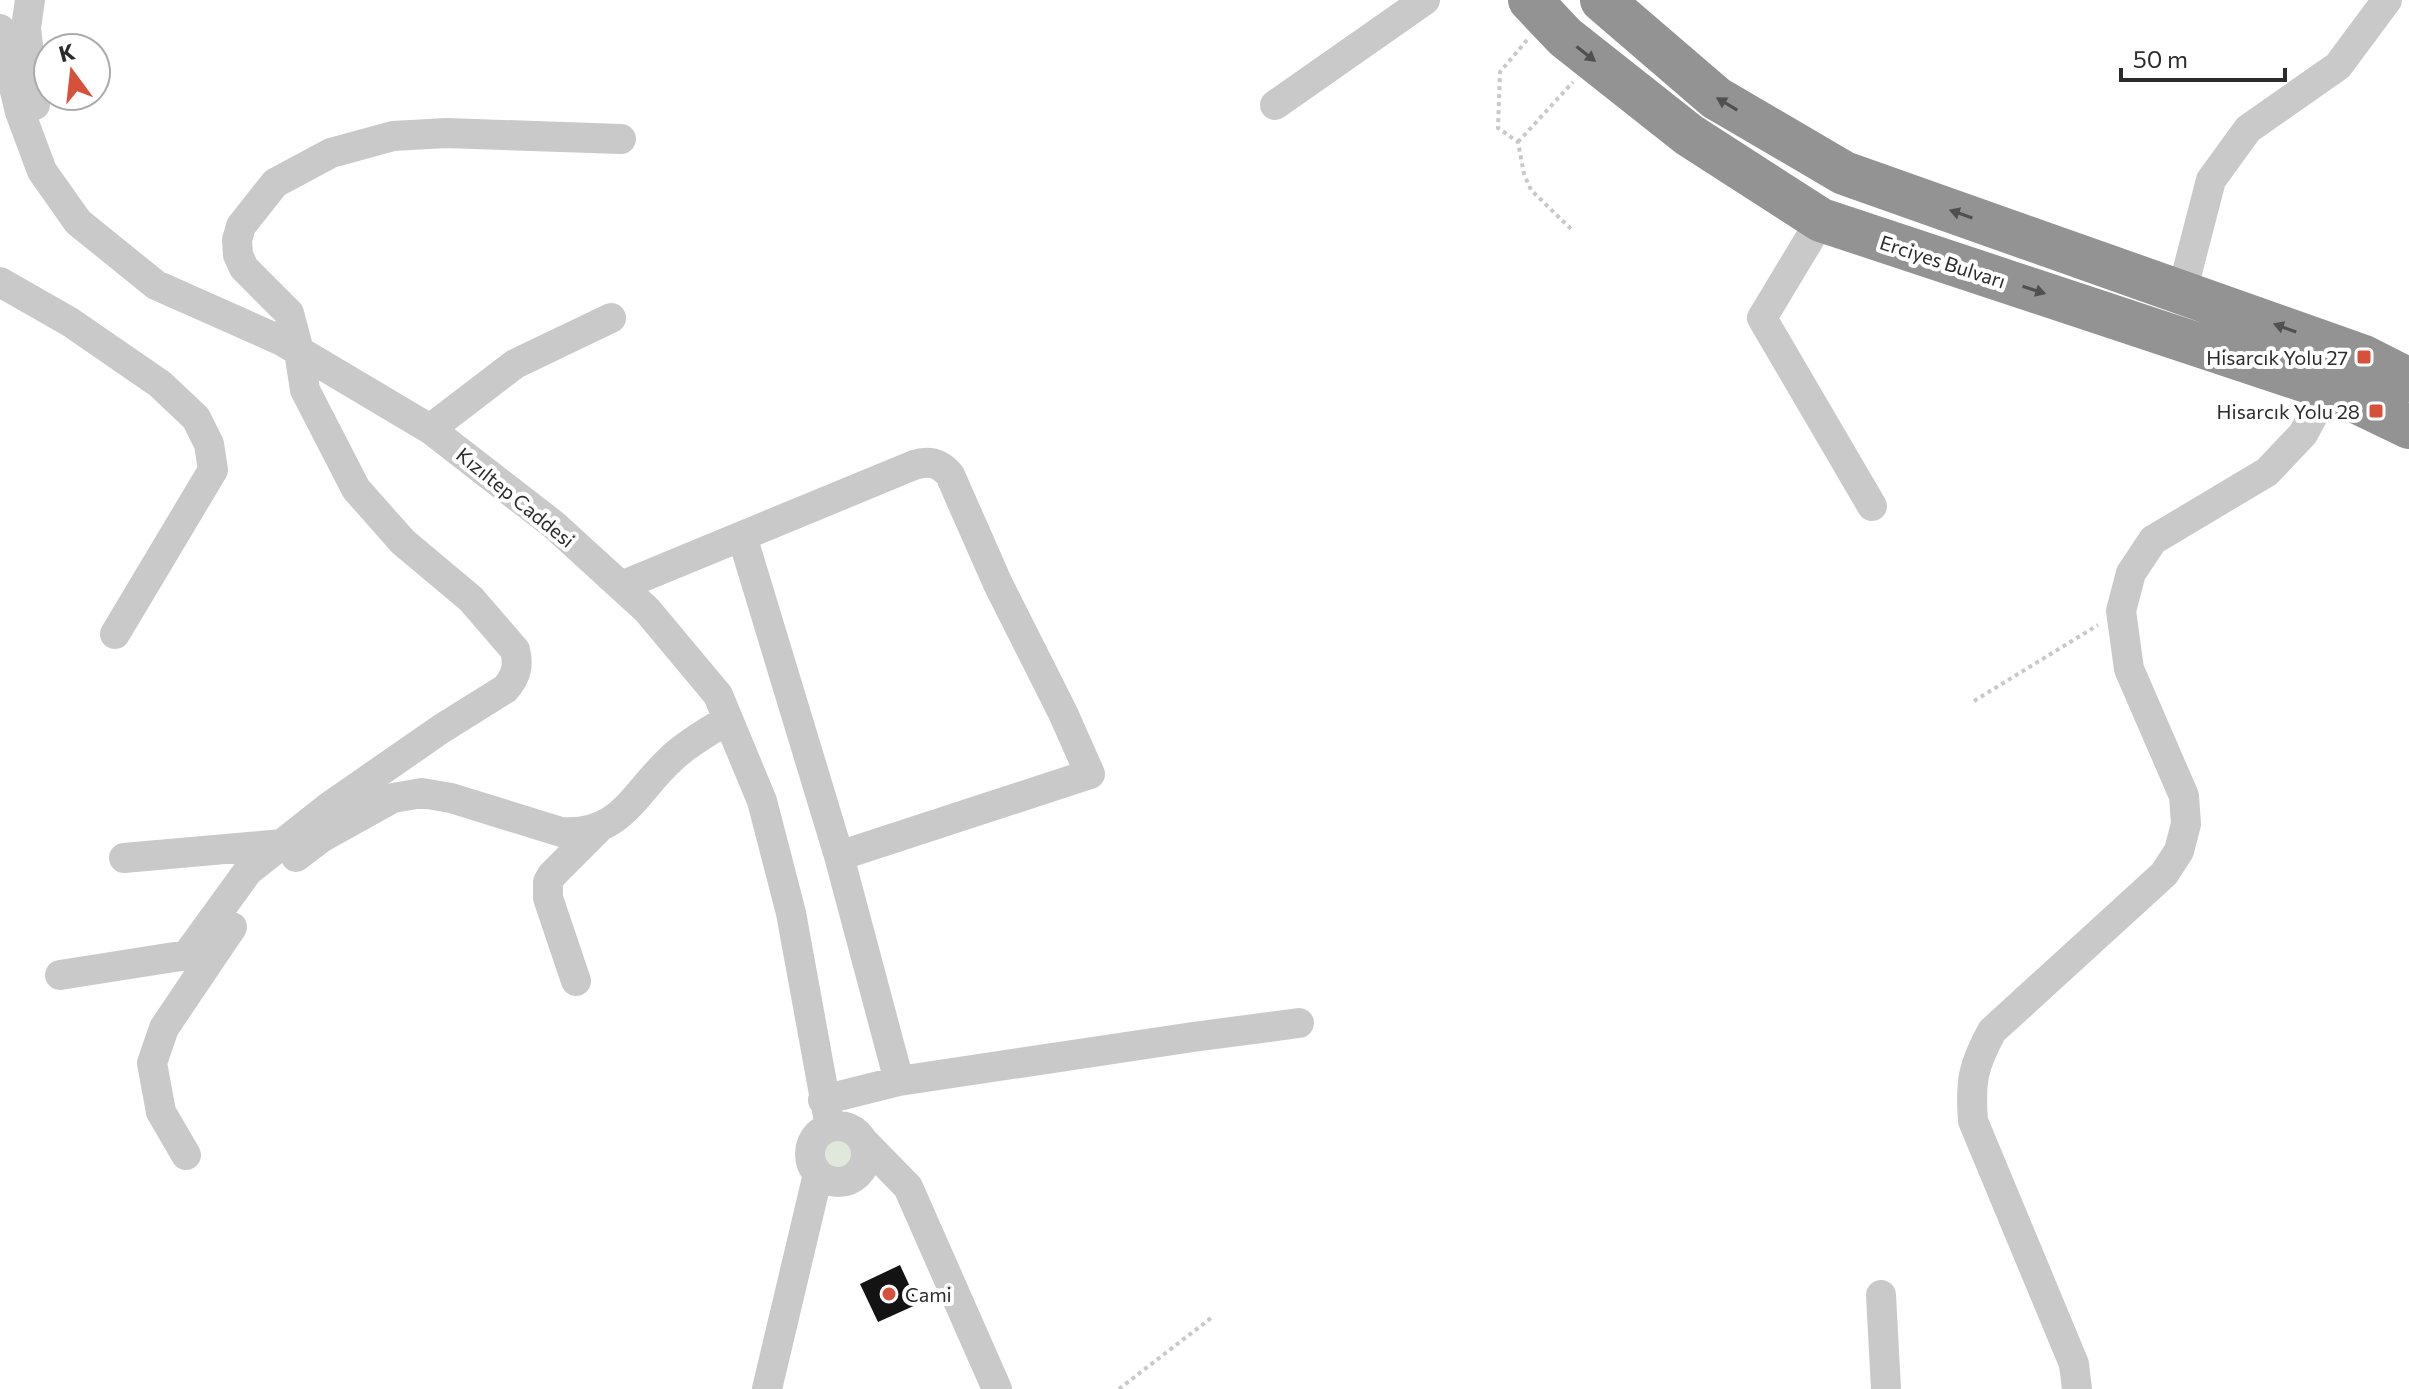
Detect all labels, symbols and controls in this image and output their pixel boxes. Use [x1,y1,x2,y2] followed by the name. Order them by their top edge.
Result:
[32,32,112,112] north arrow
[2121,32,2285,82] scale bar
[56,37,78,67] text: K
[2133,44,2188,73] text: 50 m
[1576,45,1596,62] one-way arrow
[1716,98,1738,112] one-way arrow
[1949,208,1973,220] one-way arrow
[1877,229,2009,293] street label: Erciyes Bulvarı
[2022,285,2046,297] one-way arrow
[2273,322,2297,334] one-way arrow
[2206,345,2348,369] place label: Hisarcık Yolu 27
[2355,348,2373,366] marker: Hisarcık Yolu 27
[2217,399,2360,423] place label: Hisarcık Yolu 28
[2367,402,2385,420] marker: Hisarcık Yolu 28
[452,442,580,552] street label: Kızıltep Caddesi
[905,1282,952,1306] place label: Cami
[880,1285,898,1303] marker: Cami

